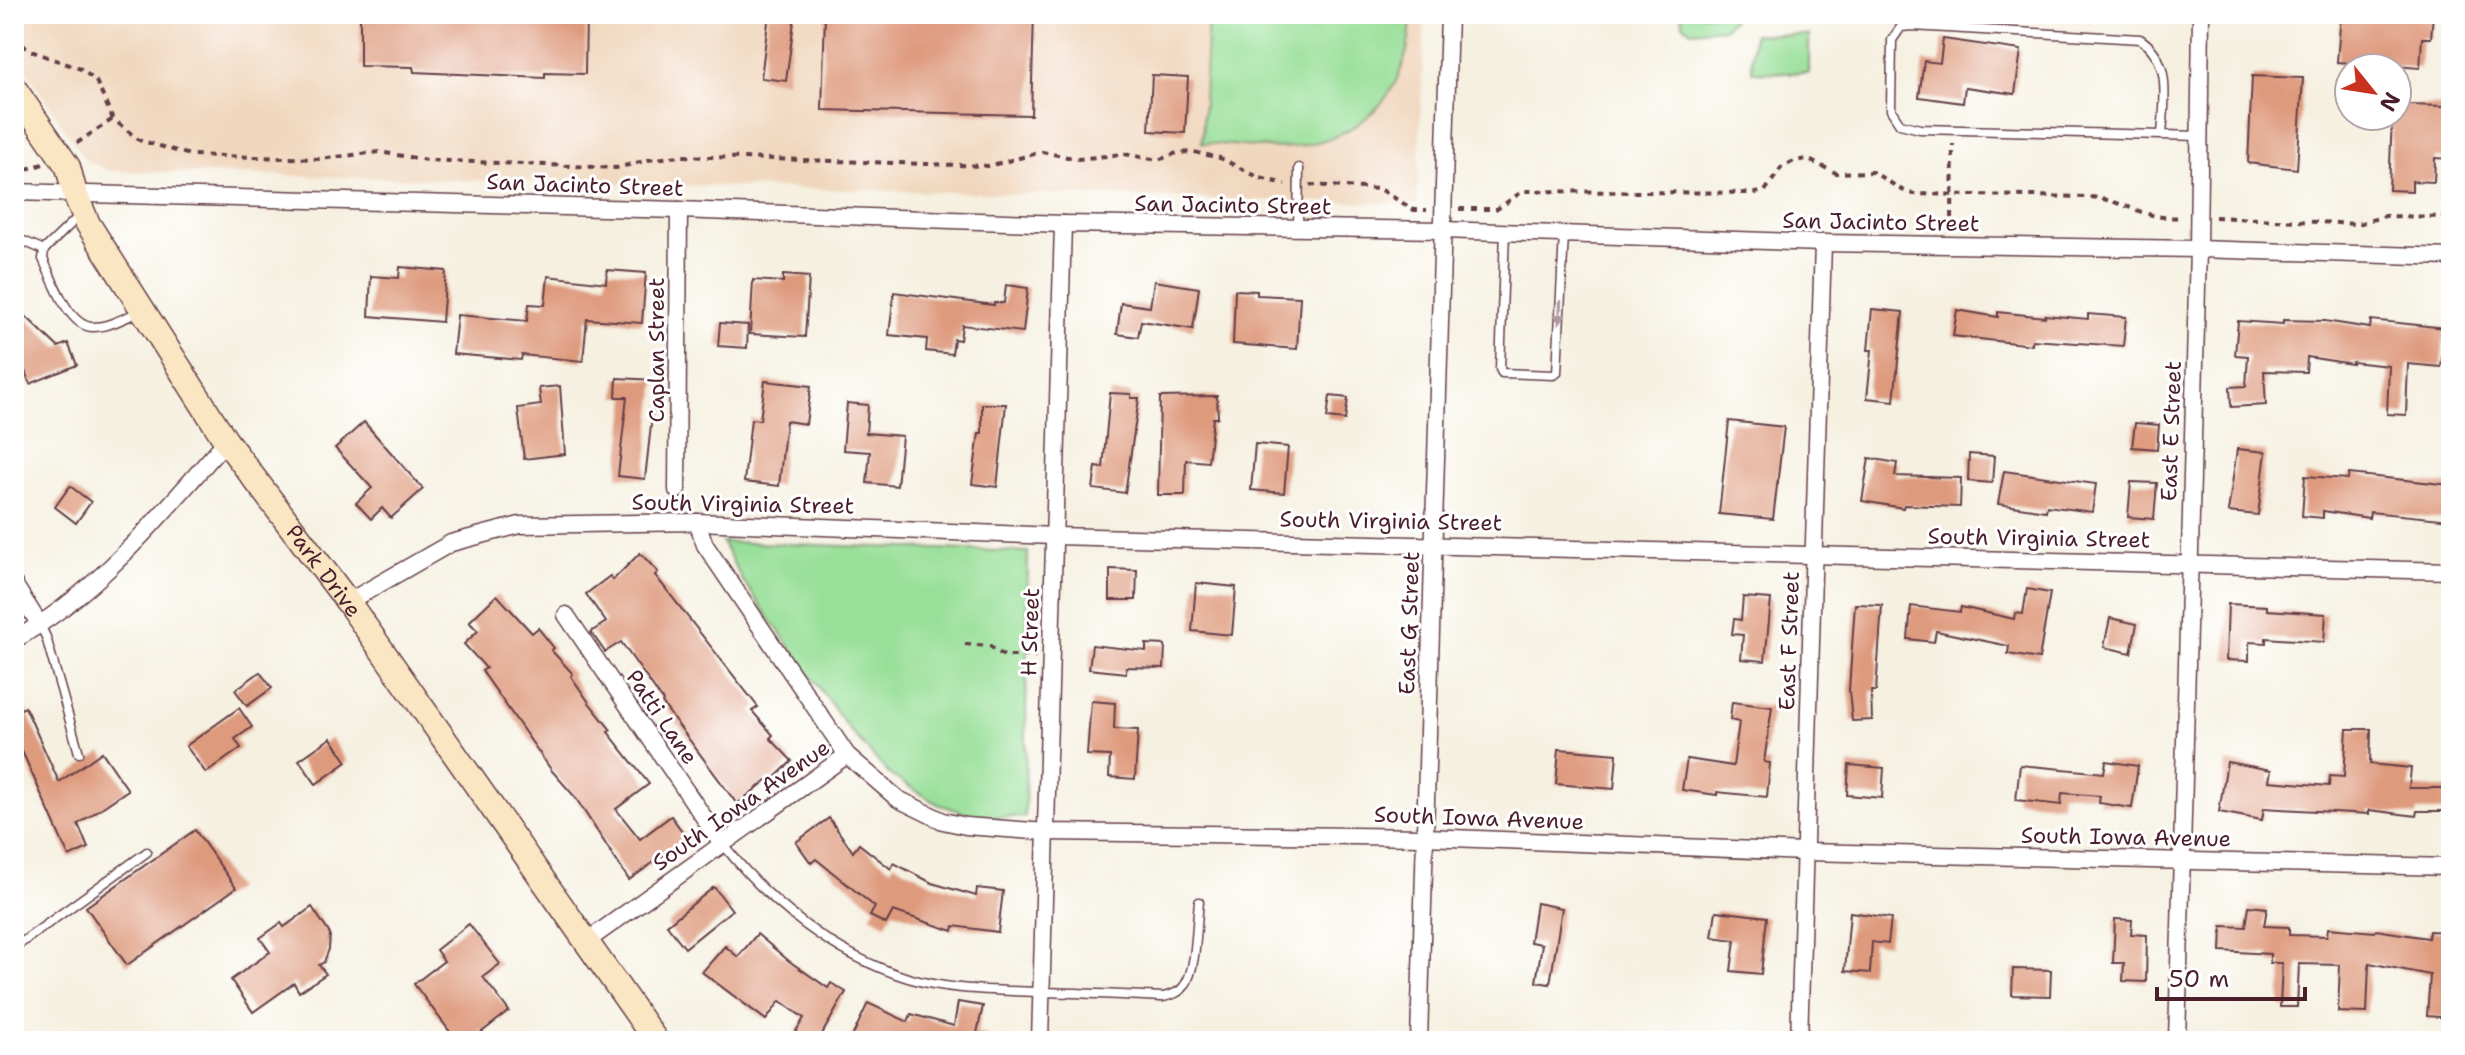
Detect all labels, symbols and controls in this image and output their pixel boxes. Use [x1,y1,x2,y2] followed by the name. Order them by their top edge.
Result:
[2333,52,2413,132] north arrow
[2373,87,2407,117] text: N
[486,167,684,203] street label: San Jacinto Street
[1134,189,1332,221] street label: San Jacinto Street
[1782,206,1980,238] street label: San Jacinto Street
[642,277,671,423] street label: Caplan Street
[1553,300,1566,325] one-way arrow
[2154,360,2188,502] street label: East E Street
[631,488,855,520] street label: South Virginia Street
[1279,505,1503,537] street label: South Virginia Street
[280,518,368,623] street label: Park Drive
[1927,522,2151,554] street label: South Virginia Street
[1392,551,1426,695] street label: East G Street
[1772,571,1806,711] street label: East F Street
[1014,587,1046,677] street label: H Street
[620,664,704,770] street label: Patti Lane
[647,733,835,877] street label: South Iowa Avenue
[1373,800,1585,836] street label: South Iowa Avenue
[2021,821,2231,853] street label: South Iowa Avenue
[2157,951,2305,1001] scale bar
[2169,963,2229,995] text: 50 m

